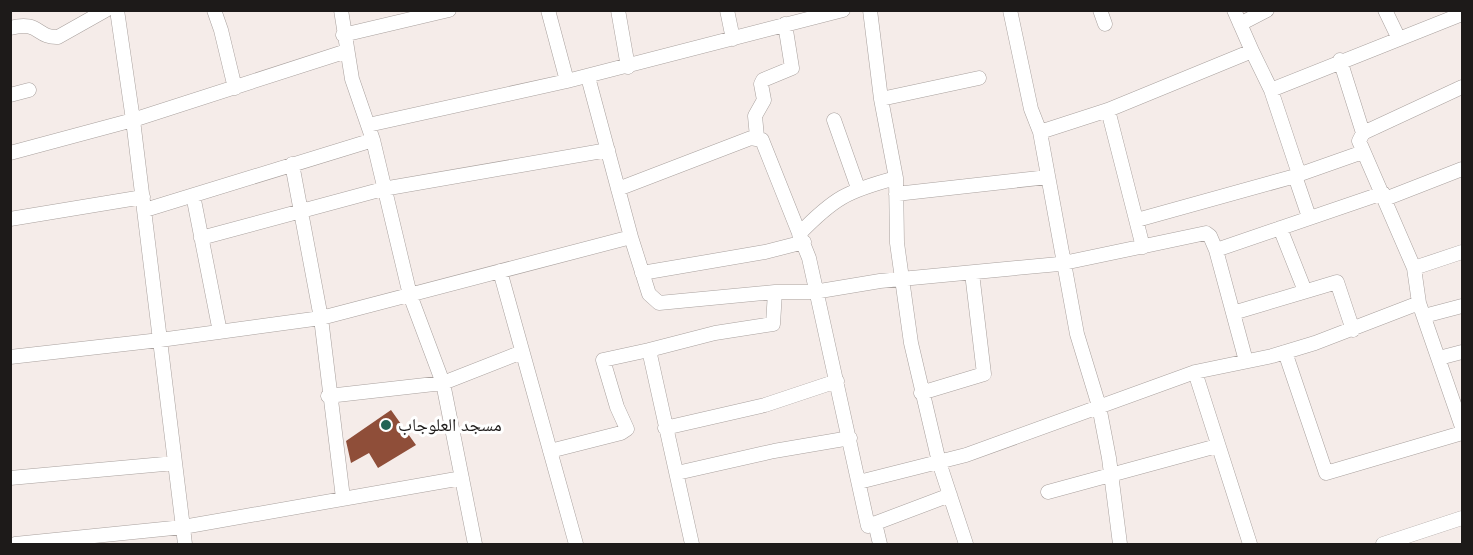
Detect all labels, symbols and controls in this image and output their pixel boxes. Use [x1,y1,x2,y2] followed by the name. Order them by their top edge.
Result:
[398,412,502,436] place label: مسجد العلوجاب
[379,418,393,432] marker: مسجد العلوجاب

